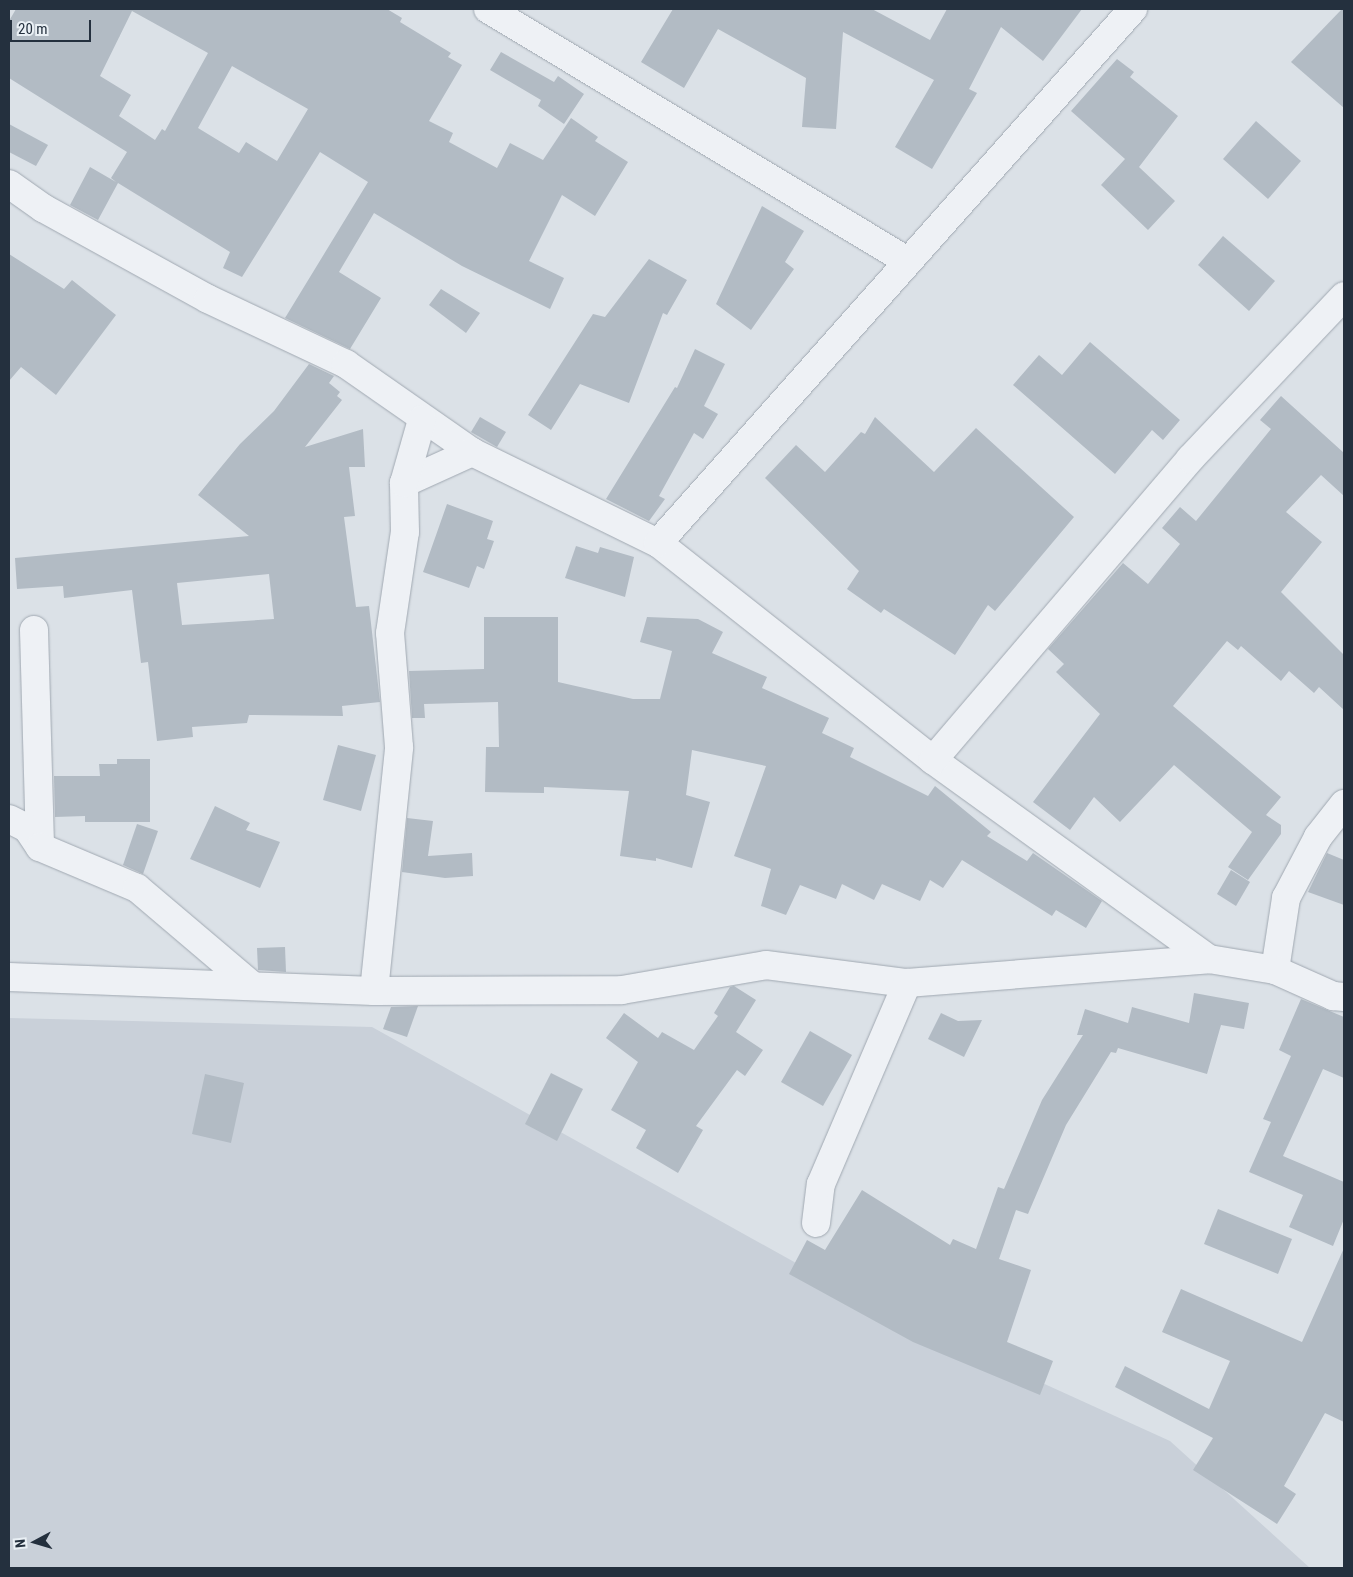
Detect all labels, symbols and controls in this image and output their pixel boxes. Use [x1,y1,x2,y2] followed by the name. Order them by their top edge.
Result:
[12,10,94,42] scale bar
[18,20,48,38] text: 20 m
[10,1517,60,1567] north arrow
[12,1538,28,1549] text: N

